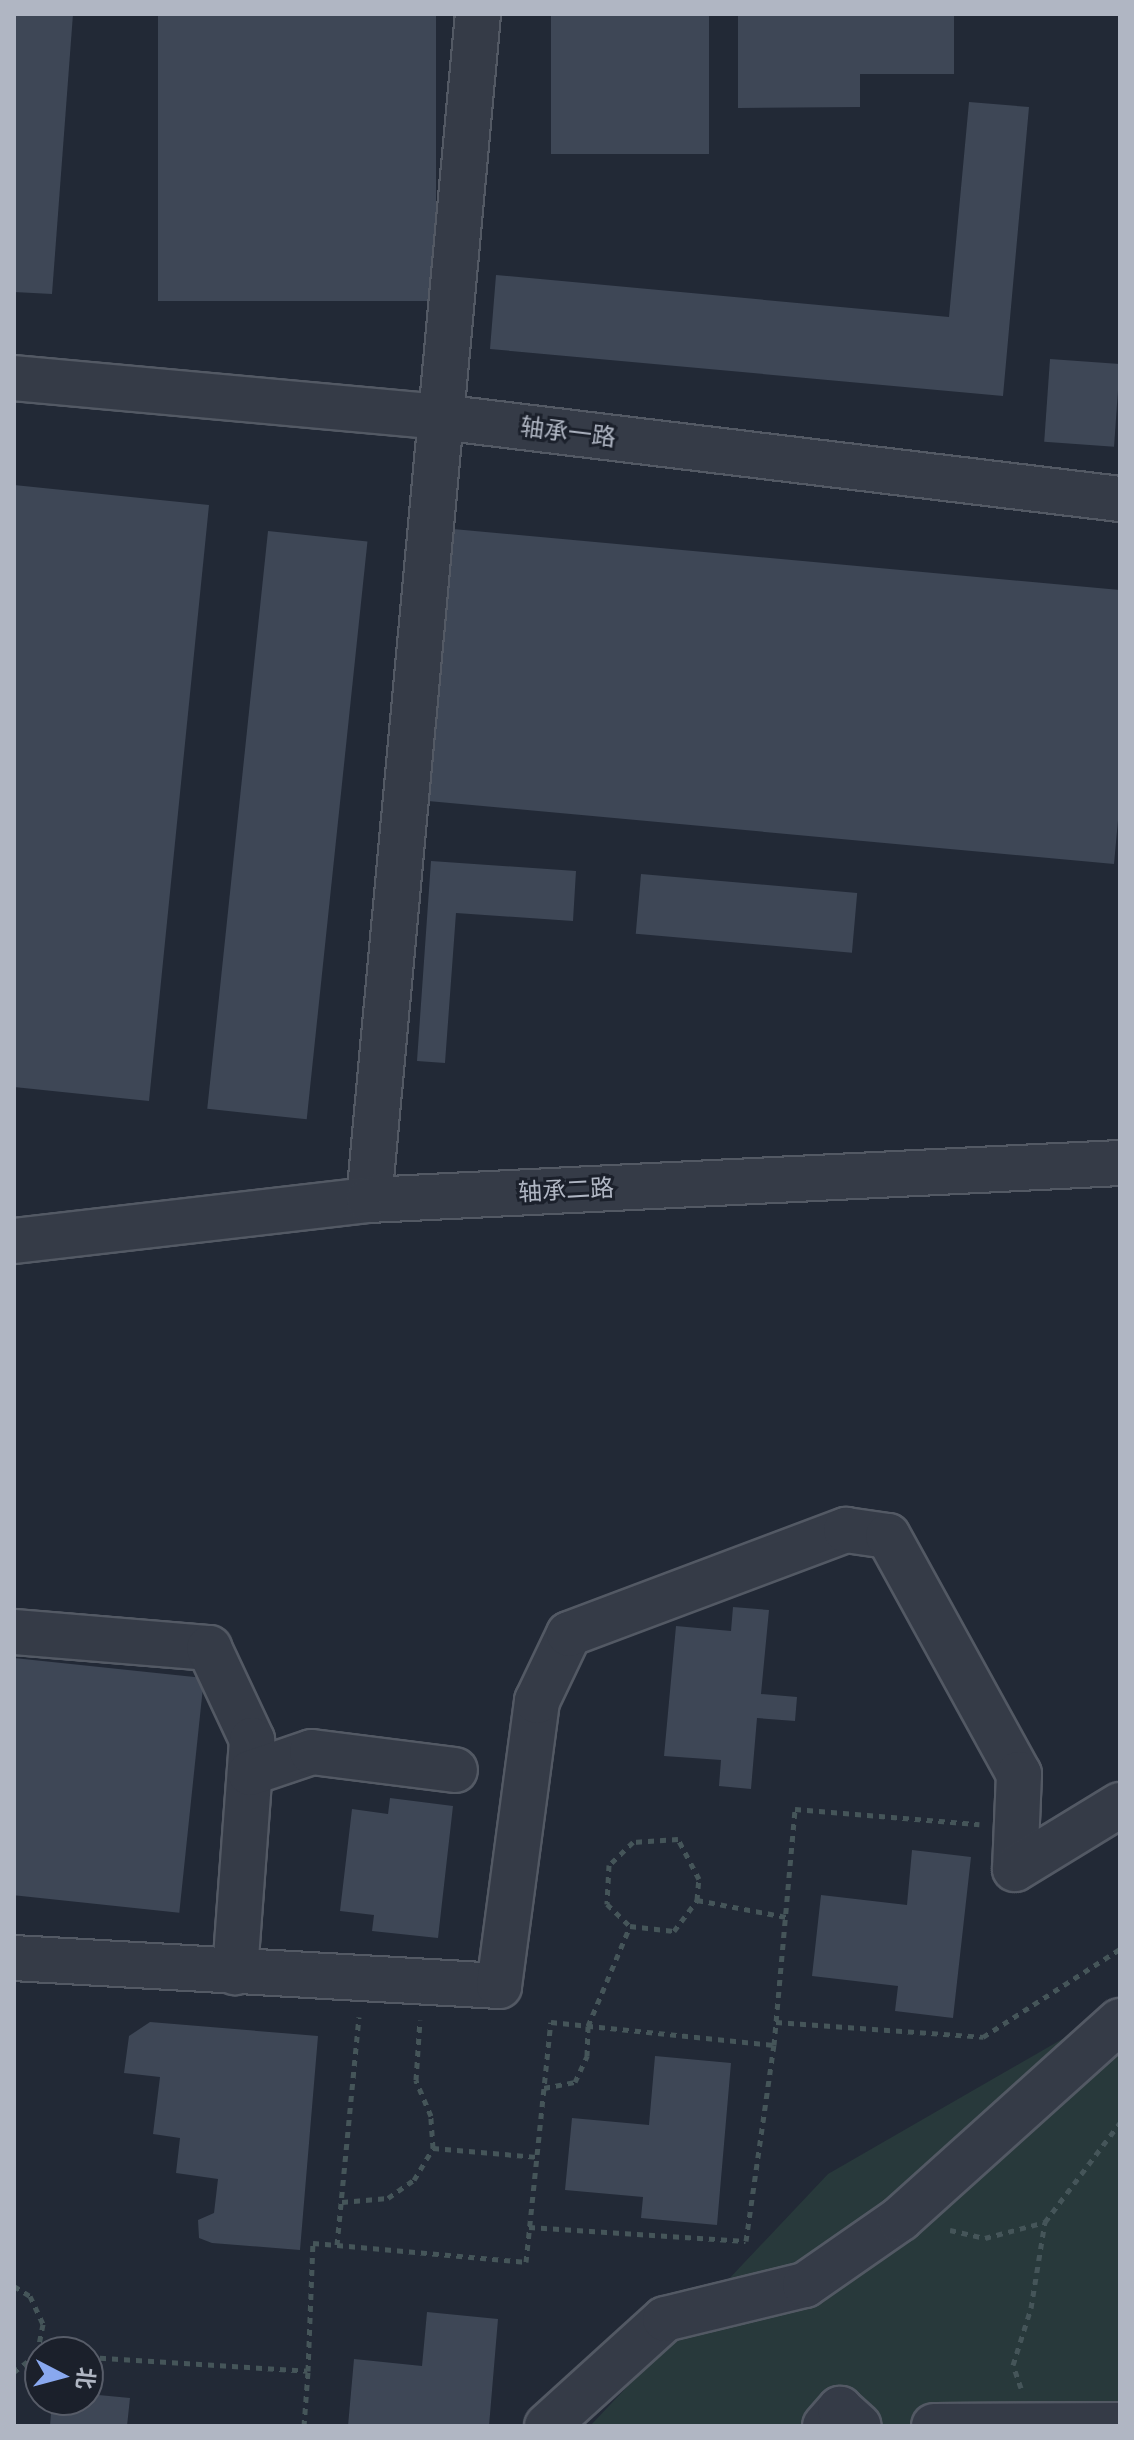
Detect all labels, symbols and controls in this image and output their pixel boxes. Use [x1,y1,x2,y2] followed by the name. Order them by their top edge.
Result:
[519,412,617,452] street label: 轴承一路
[517,1173,615,1207] street label: 轴承二路
[24,2336,104,2416] north arrow
[68,2366,104,2391] text: 北

